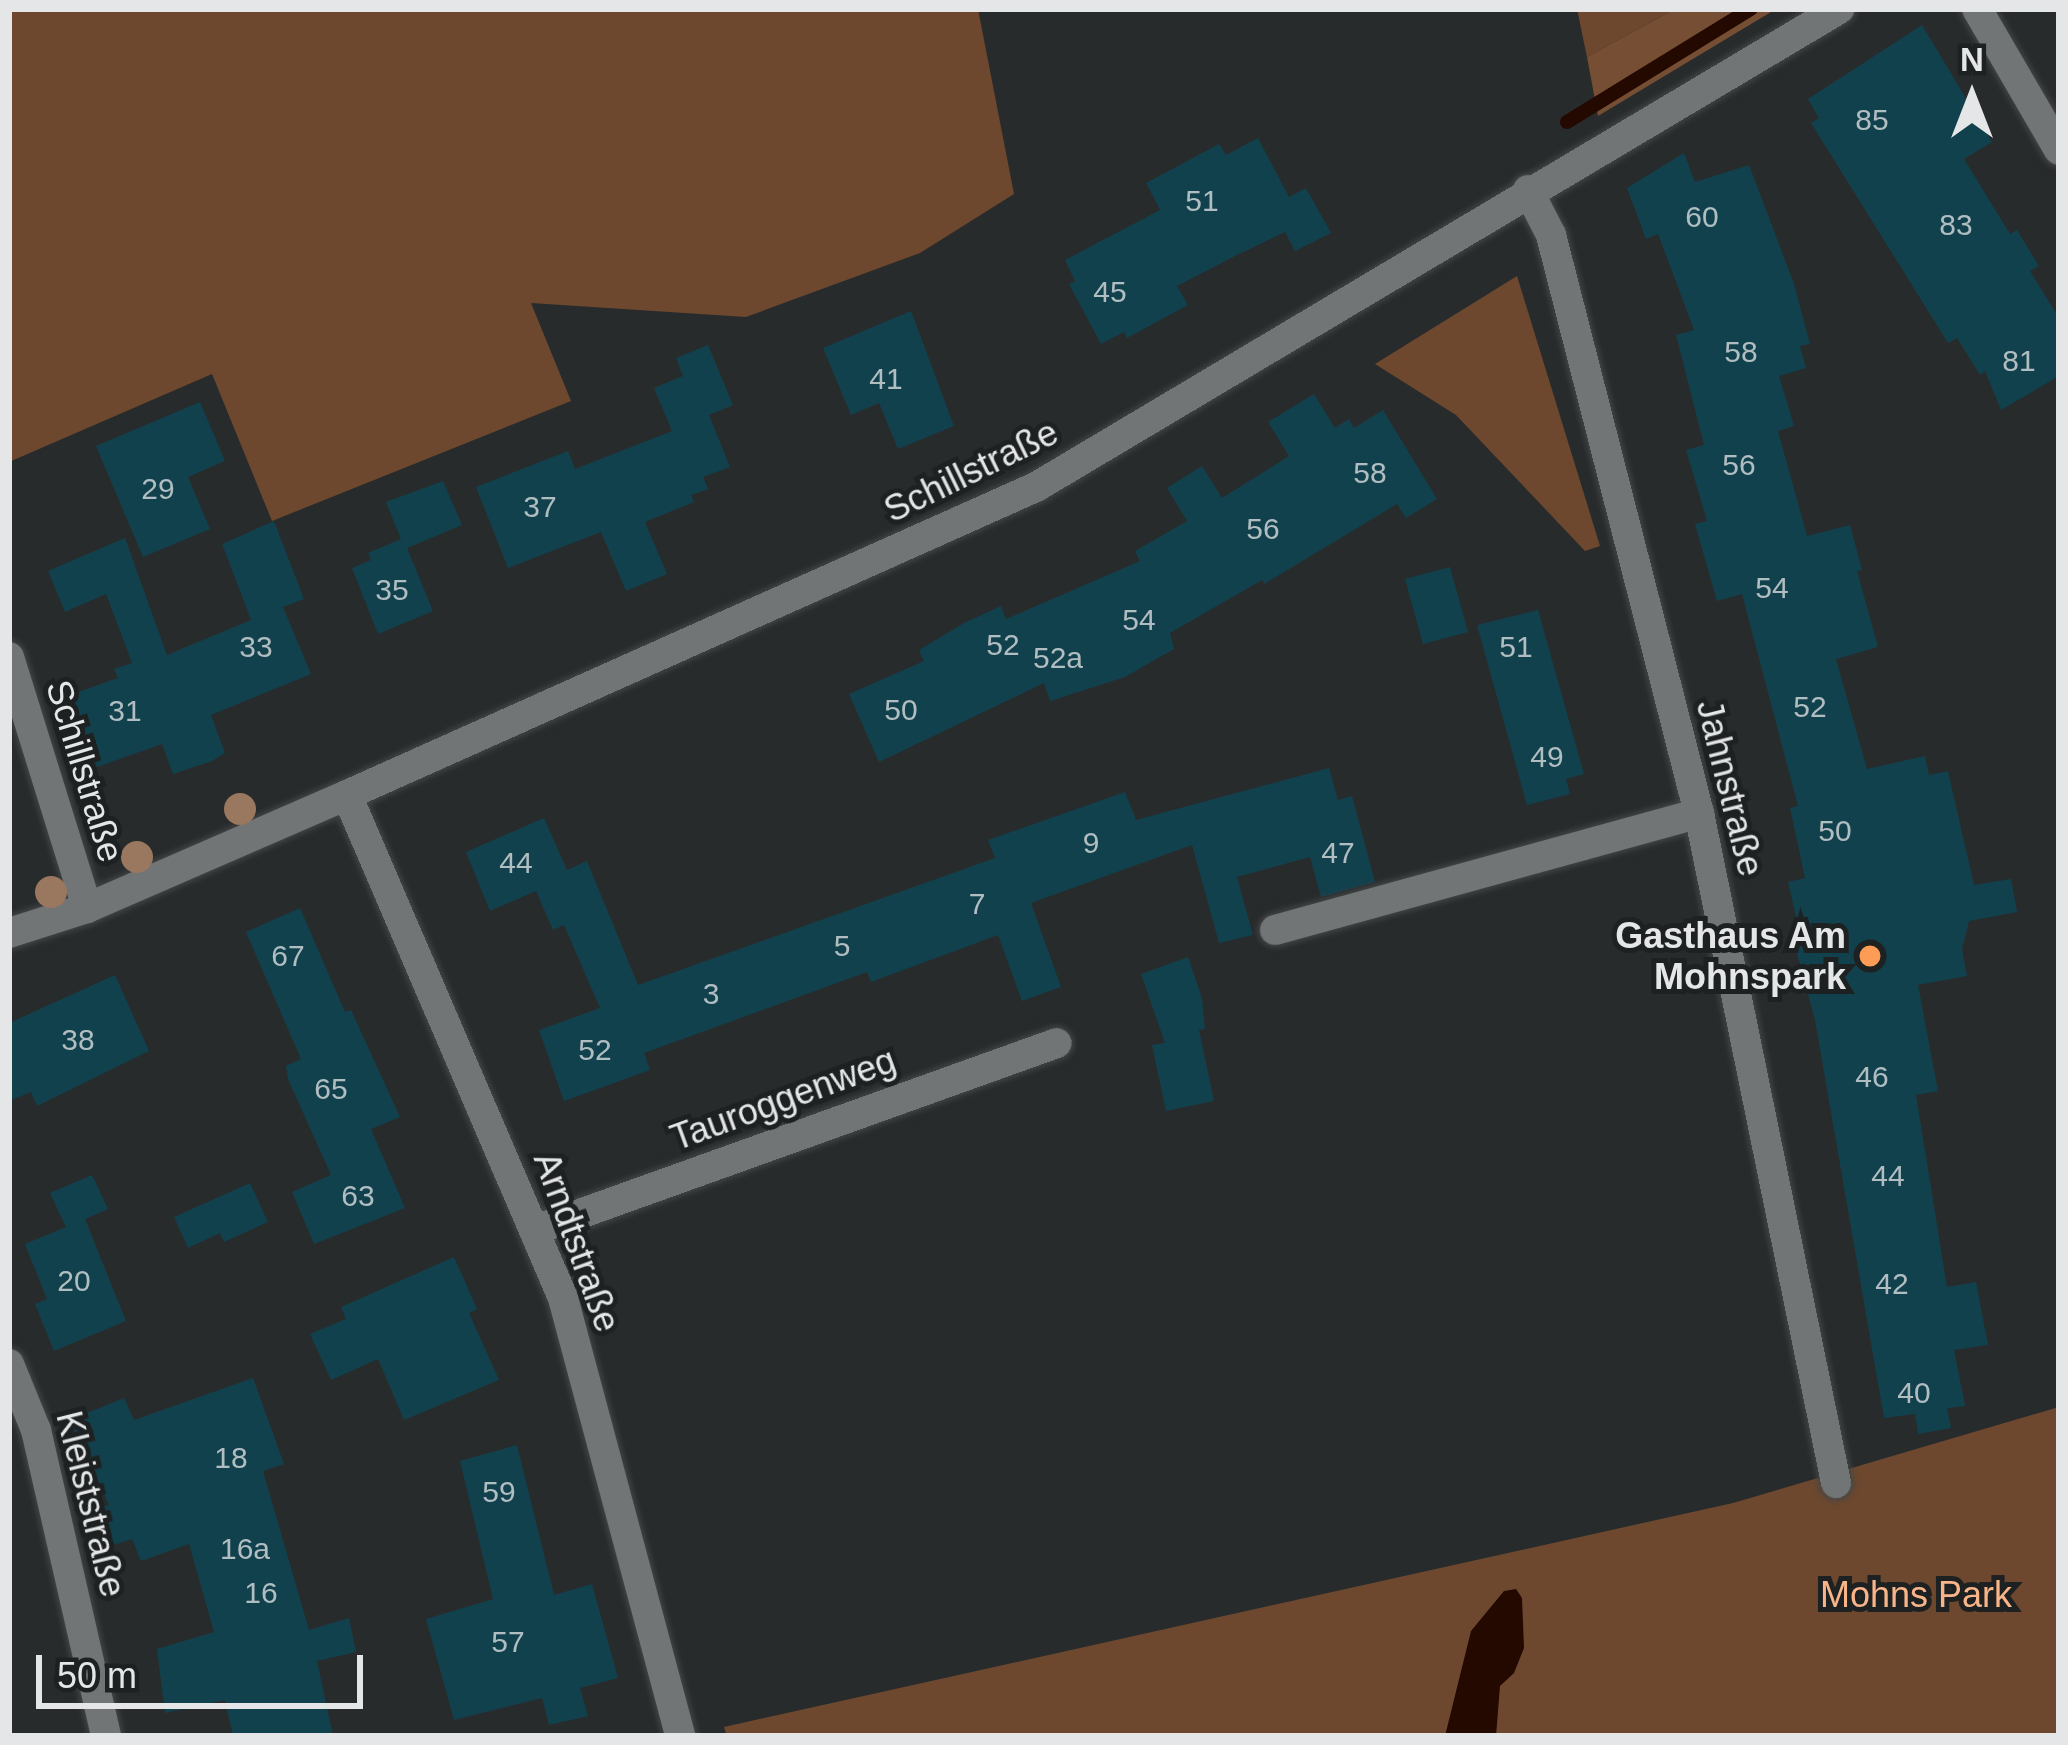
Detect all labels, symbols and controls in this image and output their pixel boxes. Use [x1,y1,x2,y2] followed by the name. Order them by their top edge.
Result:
[1912,36,2032,156] north arrow
[1960,41,1984,78] text: N
[1855,102,1889,138] house number: 85
[1185,183,1219,219] house number: 51
[1685,199,1719,235] house number: 60
[1939,207,1973,243] house number: 83
[1093,274,1127,310] house number: 45
[1724,334,1758,370] house number: 58
[2002,343,2036,379] house number: 81
[869,361,903,397] house number: 41
[877,410,1065,532] street label: Schillstraße
[1722,447,1756,483] house number: 56
[1353,455,1387,491] house number: 58
[141,471,175,507] house number: 29
[523,489,557,525] house number: 37
[1246,511,1280,547] house number: 56
[1755,570,1789,606] house number: 54
[375,572,409,608] house number: 35
[1122,602,1156,638] house number: 54
[986,627,1020,663] house number: 52
[239,629,273,665] house number: 33
[1499,629,1533,665] house number: 51
[1033,640,1083,676] house number: 52a
[37,675,133,867] street label: Schillstraße
[1793,689,1827,725] house number: 52
[884,692,918,728] house number: 50
[108,693,142,729] house number: 31
[1687,695,1773,881] street label: Jahnstraße
[1530,739,1564,775] house number: 49
[1818,813,1852,849] house number: 50
[1083,825,1099,861] house number: 9
[1321,835,1355,871] house number: 47
[499,845,533,881] house number: 44
[969,886,985,922] house number: 7
[1614,913,1846,998] place label: Gasthaus Am Mohnspark
[834,928,850,964] house number: 5
[271,938,305,974] house number: 67
[1857,943,1883,969] marker: Gasthaus Am Mohnspark
[703,976,719,1012] house number: 3
[61,1022,95,1058] house number: 38
[578,1032,612,1068] house number: 52
[665,1038,901,1160] street label: Tauroggenweg
[1855,1059,1889,1095] house number: 46
[314,1071,348,1107] house number: 65
[525,1146,629,1338] street label: Arndtstraße
[1871,1158,1905,1194] house number: 44
[341,1178,375,1214] house number: 63
[57,1263,91,1299] house number: 20
[1875,1266,1909,1302] house number: 42
[1897,1375,1931,1411] house number: 40
[47,1407,135,1601] street label: Kleiststraße
[214,1440,248,1476] house number: 18
[482,1474,516,1510] house number: 59
[220,1531,270,1567] house number: 16a
[1820,1573,2012,1617] park label: Mohns Park
[244,1575,278,1611] house number: 16
[491,1624,525,1660] house number: 57
[42,1631,369,1705] scale bar
[57,1655,137,1696] text: 50 m

